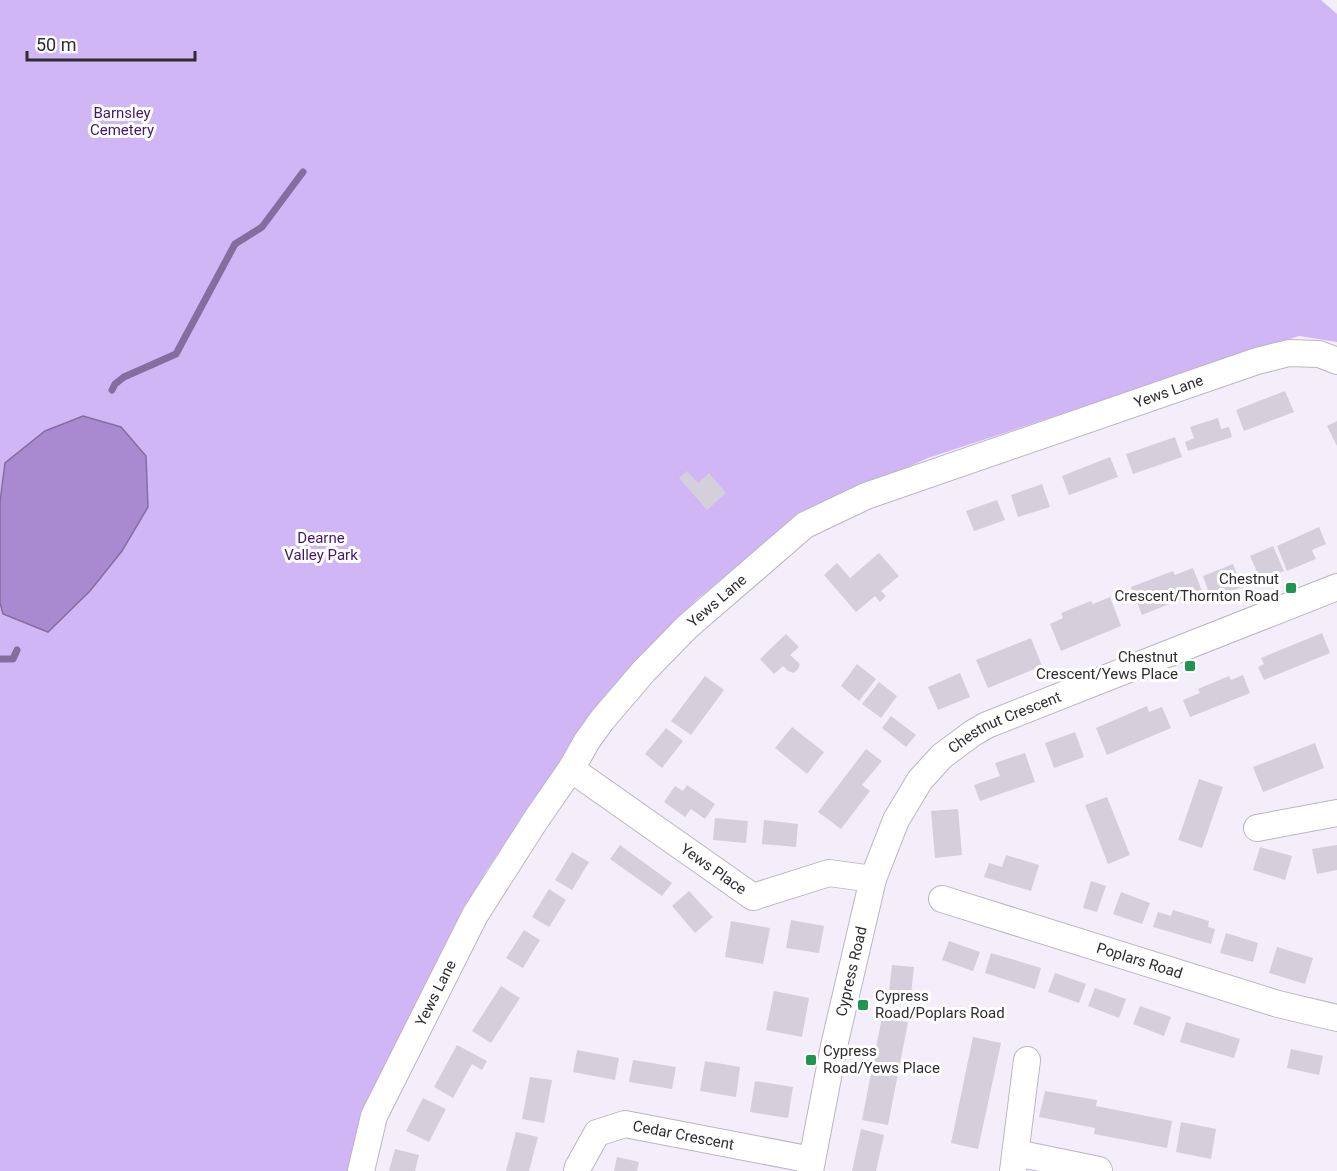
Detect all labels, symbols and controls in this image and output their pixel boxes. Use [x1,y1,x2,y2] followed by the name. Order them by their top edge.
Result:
[27,24,195,62] scale bar
[36,34,76,55] text: 50 m
[90,104,154,139] park label: Barnsley Cemetery
[1132,371,1206,412] street label: Yews Lane
[284,529,358,564] park label: Dearne Valley Park
[1115,570,1279,605] place label: Chestnut Crescent/Thornton Road
[684,571,750,631] street label: Yews Lane
[1284,581,1298,595] marker: Chestnut Crescent/Thornton Road
[1036,648,1178,683] place label: Chestnut Crescent/Yews Place
[1183,659,1197,673] marker: Chestnut Crescent/Yews Place
[945,688,1064,757] street label: Chestnut Crescent
[677,840,750,898] street label: Yews Place
[832,924,871,1018] street label: Cypress Road
[1094,939,1185,983] street label: Poplars Road
[412,957,460,1029] street label: Yews Lane
[875,987,1005,1022] place label: Cypress Road/Poplars Road
[856,998,870,1012] marker: Cypress Road/Poplars Road
[823,1042,940,1077] place label: Cypress Road/Yews Place
[804,1053,818,1067] marker: Cypress Road/Yews Place
[631,1117,736,1154] street label: Cedar Crescent

